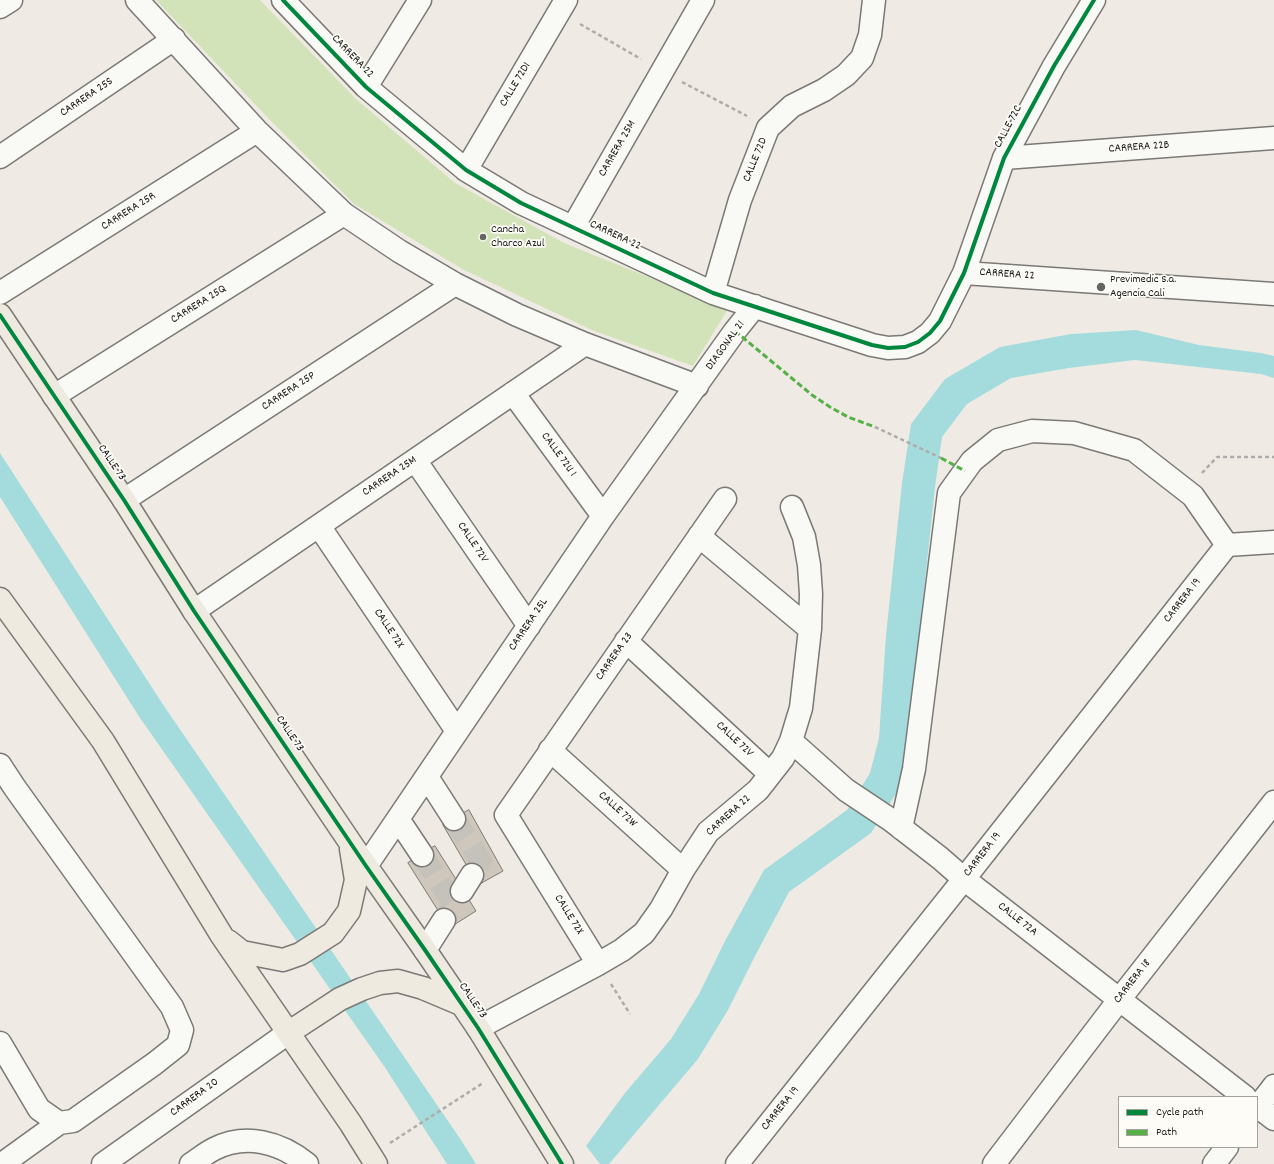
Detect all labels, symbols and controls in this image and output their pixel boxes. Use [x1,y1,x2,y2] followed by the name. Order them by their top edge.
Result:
[328,32,376,82] street label: CARRERA 22
[497,60,535,110] street label: CALLE 72D1
[58,75,116,121] street label: CARRERA 25S
[992,103,1026,151] street label: CALLE 72C
[596,118,640,180] street label: CARRERA 25M
[741,136,771,184] street label: CALLE 72D
[1108,139,1170,157] street label: CARRERA 22B
[99,190,159,234] street label: CARRERA 25R
[587,218,643,254] street label: CARRERA 22
[491,223,545,251] place label: Cancha Charco Azul
[478,232,488,242] marker: Cancha Charco Azul
[979,266,1035,284] street label: CARRERA 22
[1110,273,1176,301] place label: Previmedic S.a. Agencia Cali
[1095,281,1107,293] marker: Previmedic S.a. Agencia Cali
[169,282,229,328] street label: CARRERA 25Q
[703,319,749,373] street label: DIAGONAL 21
[259,369,319,415] street label: CARRERA 25P
[537,430,579,480] street label: CALLE 72U 1
[94,442,128,484] street label: CALLE 73
[360,454,420,500] street label: CARRERA 25M
[453,520,491,566] street label: CALLE 72V
[1161,576,1205,626] street label: CARRERA 19
[506,596,552,654] street label: CARRERA 25L
[370,606,406,652] street label: CALLE 72X
[593,630,637,684] street label: CARRERA 23
[272,713,306,755] street label: CALLE 73
[712,719,756,761] street label: CALLE 72V
[595,789,639,831] street label: CALLE 72W
[704,792,754,840] street label: CARRERA 22
[961,830,1005,880] street label: CARRERA 19
[550,892,586,938] street label: CALLE 72X
[994,900,1040,940] street label: CALLE 72A
[1111,957,1155,1007] street label: CARRERA 18
[455,980,489,1022] street label: CALLE 73
[168,1076,222,1120] street label: CARRERA 20
[759,1084,803,1134] street label: CARRERA 19
[1118,1096,1258,1148] legend
[1156,1104,1204,1121] text: Cycle path
[1156,1124,1177,1141] text: Path

